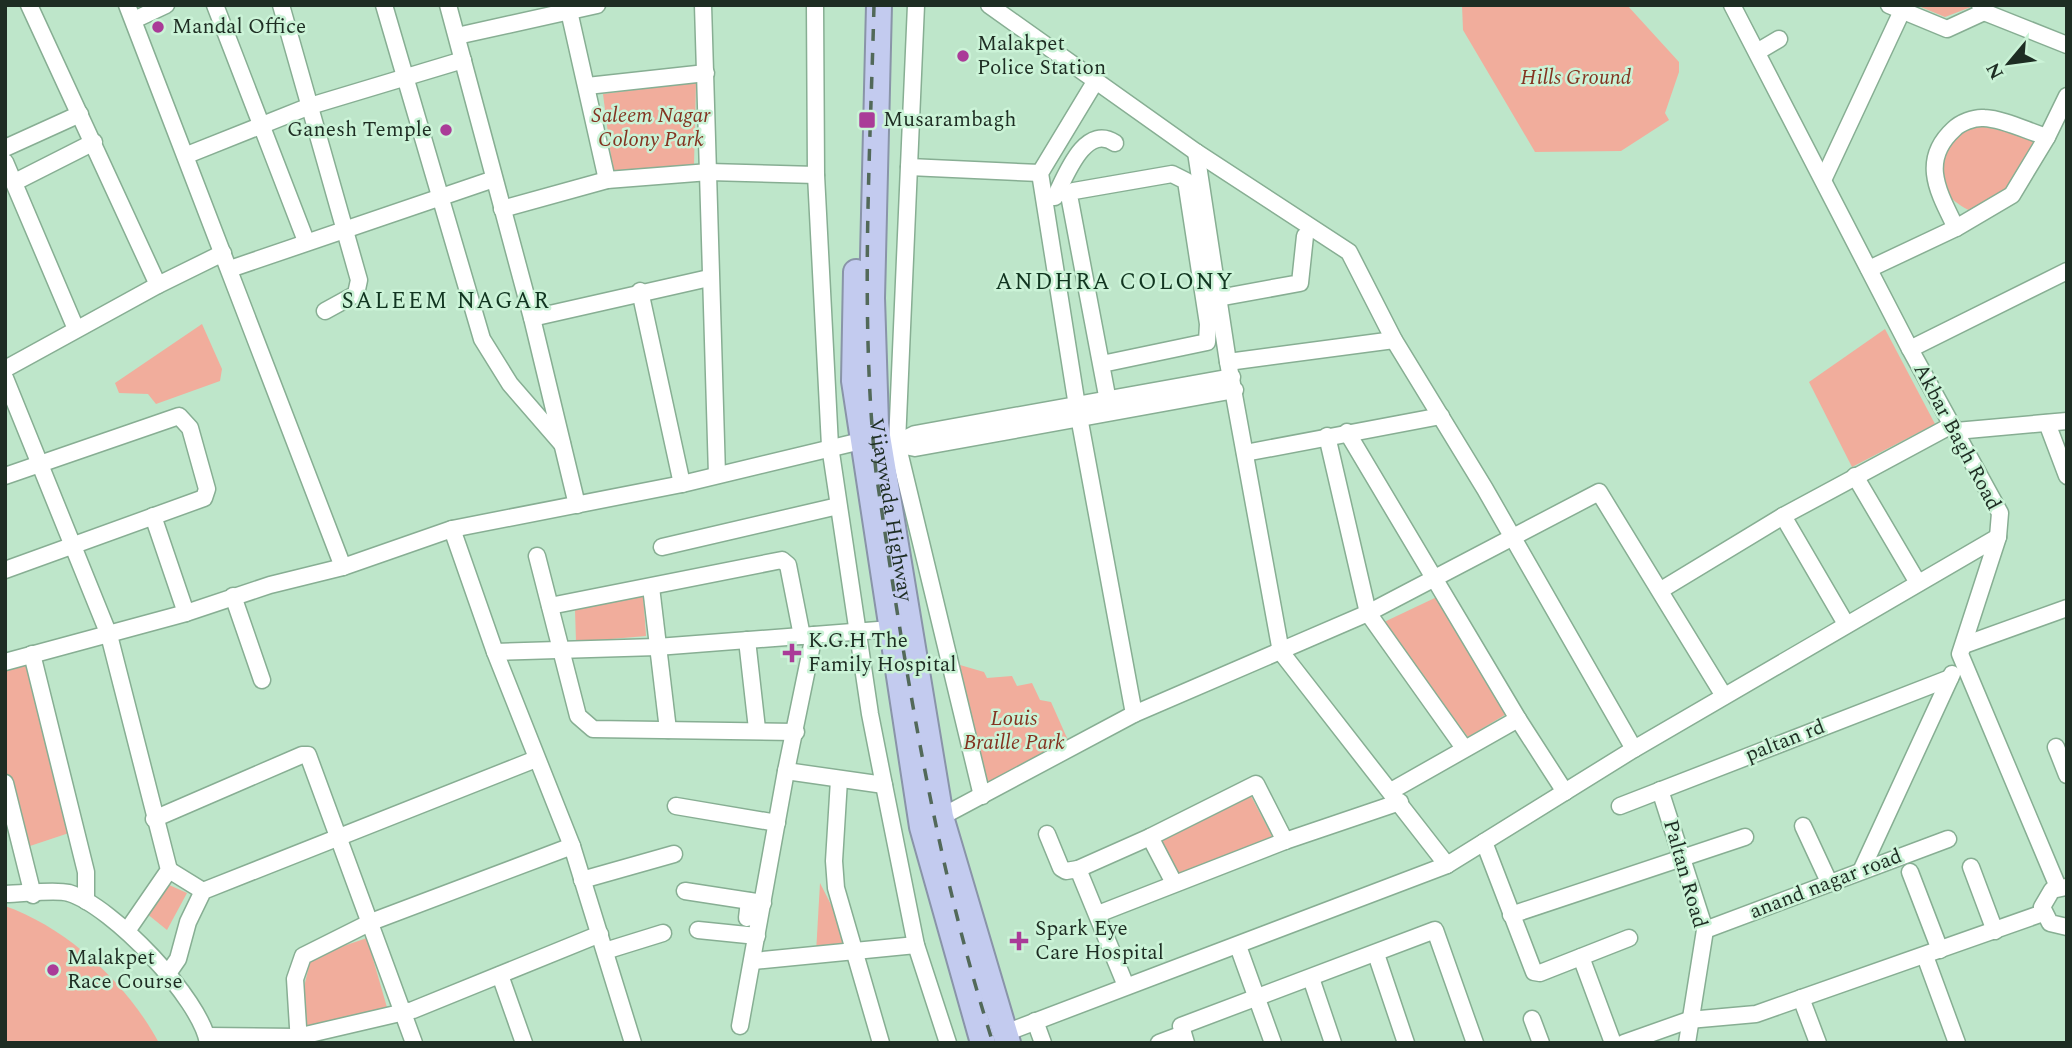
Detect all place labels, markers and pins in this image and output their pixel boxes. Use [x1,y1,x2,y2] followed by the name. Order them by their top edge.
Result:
[172,11,306,43] place label: Mandal Office
[150,19,166,35] marker: Mandal Office
[977,28,1106,84] place label: Malakpet Police Station
[955,48,971,64] marker: Malakpet Police Station
[883,104,1016,136] place label: Musarambagh
[857,110,877,130] marker: Musarambagh
[287,114,432,146] place label: Ganesh Temple
[438,122,454,138] marker: Ganesh Temple
[808,625,956,681] place label: K.G.H The Family Hospital
[782,643,802,663] marker: K.G.H The Family Hospital
[1035,913,1164,969] place label: Spark Eye Care Hospital
[1009,931,1029,951] marker: Spark Eye Care Hospital
[67,942,183,998] place label: Malakpet Race Course
[45,962,61,978] marker: Malakpet Race Course

